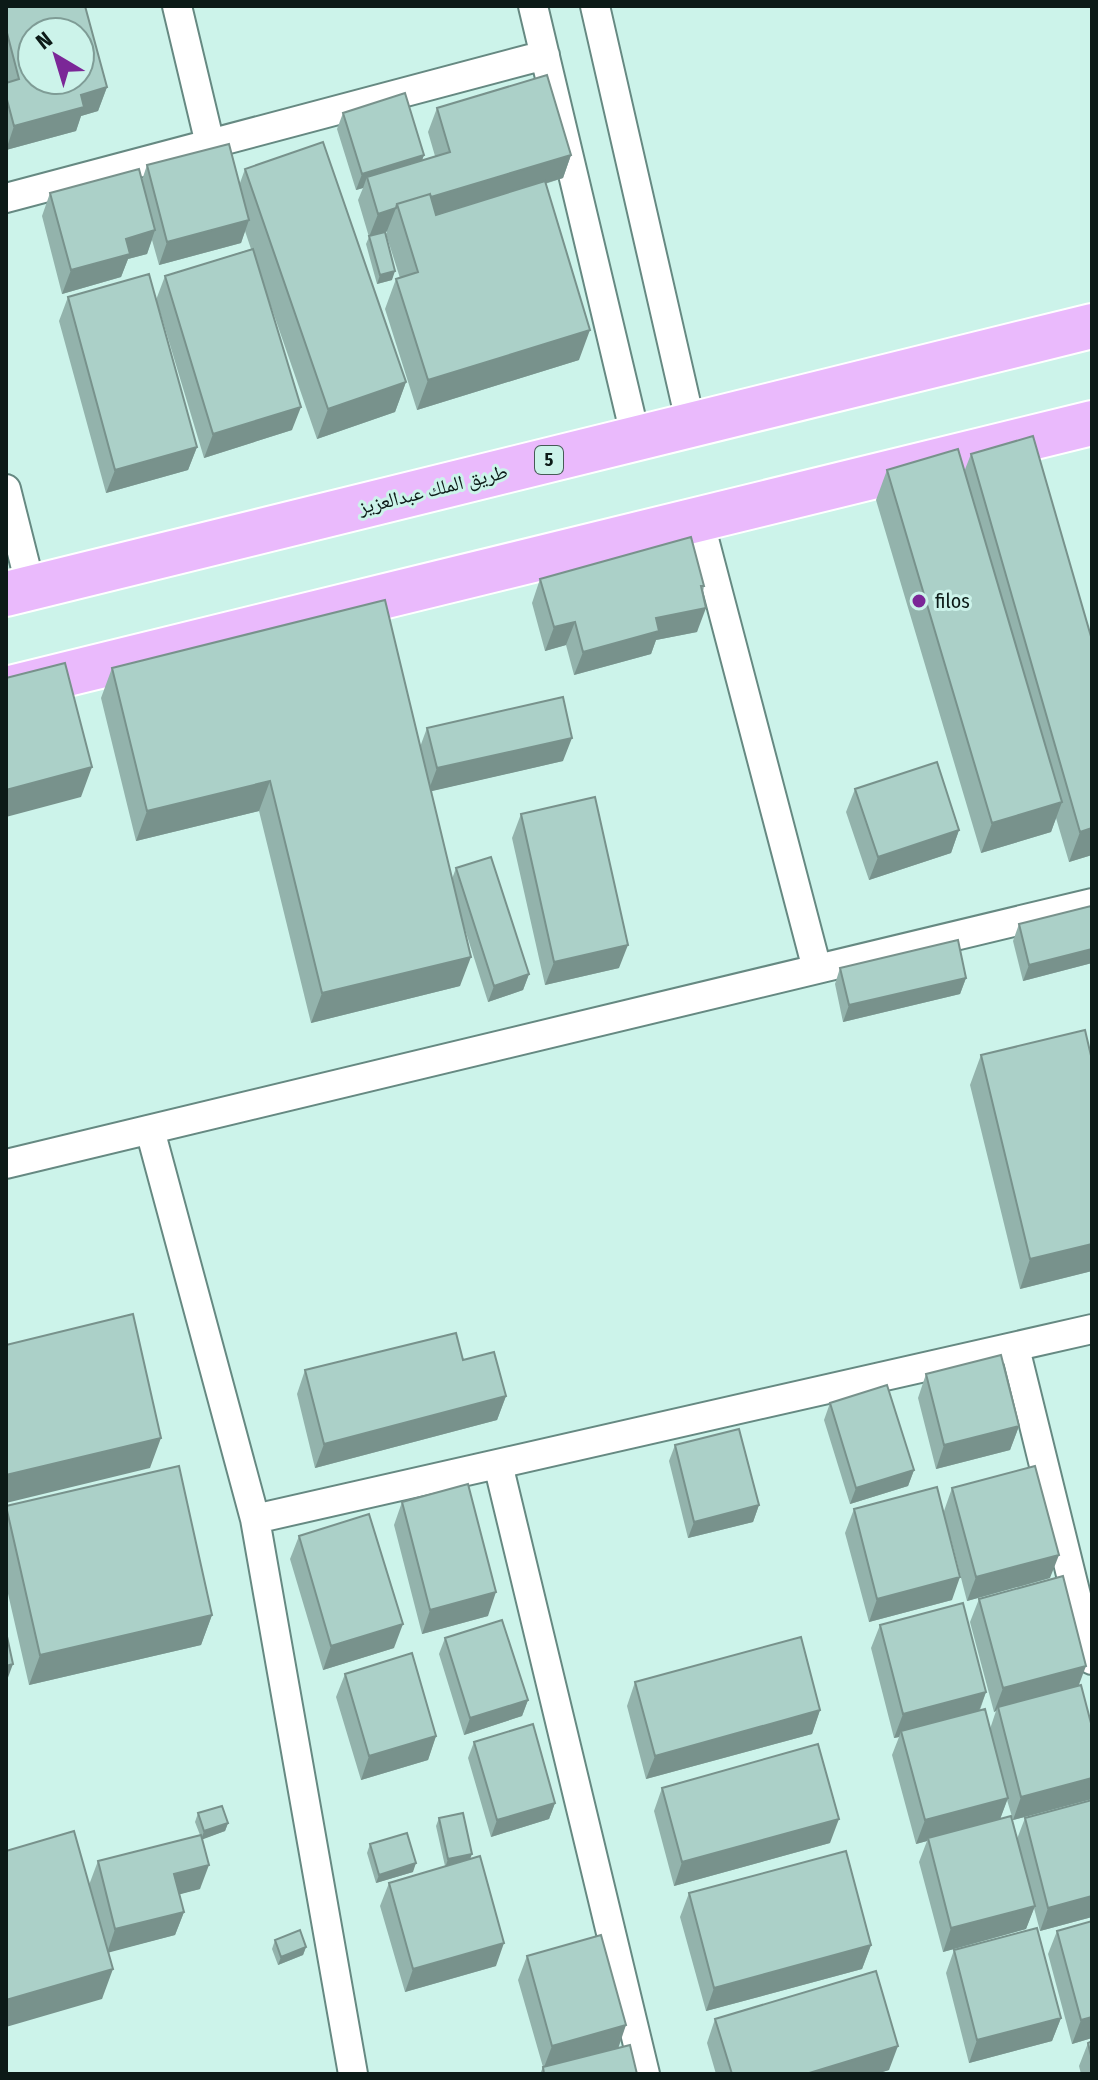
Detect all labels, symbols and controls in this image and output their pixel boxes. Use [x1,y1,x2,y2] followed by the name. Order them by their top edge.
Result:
[16,16,96,96] north arrow
[30,26,58,55] text: N
[535,446,563,474] road number: 5
[355,459,510,519] street label: طريق الملك عبدالعزيز
[935,589,970,613] place label: filos
[910,592,928,610] marker: filos

